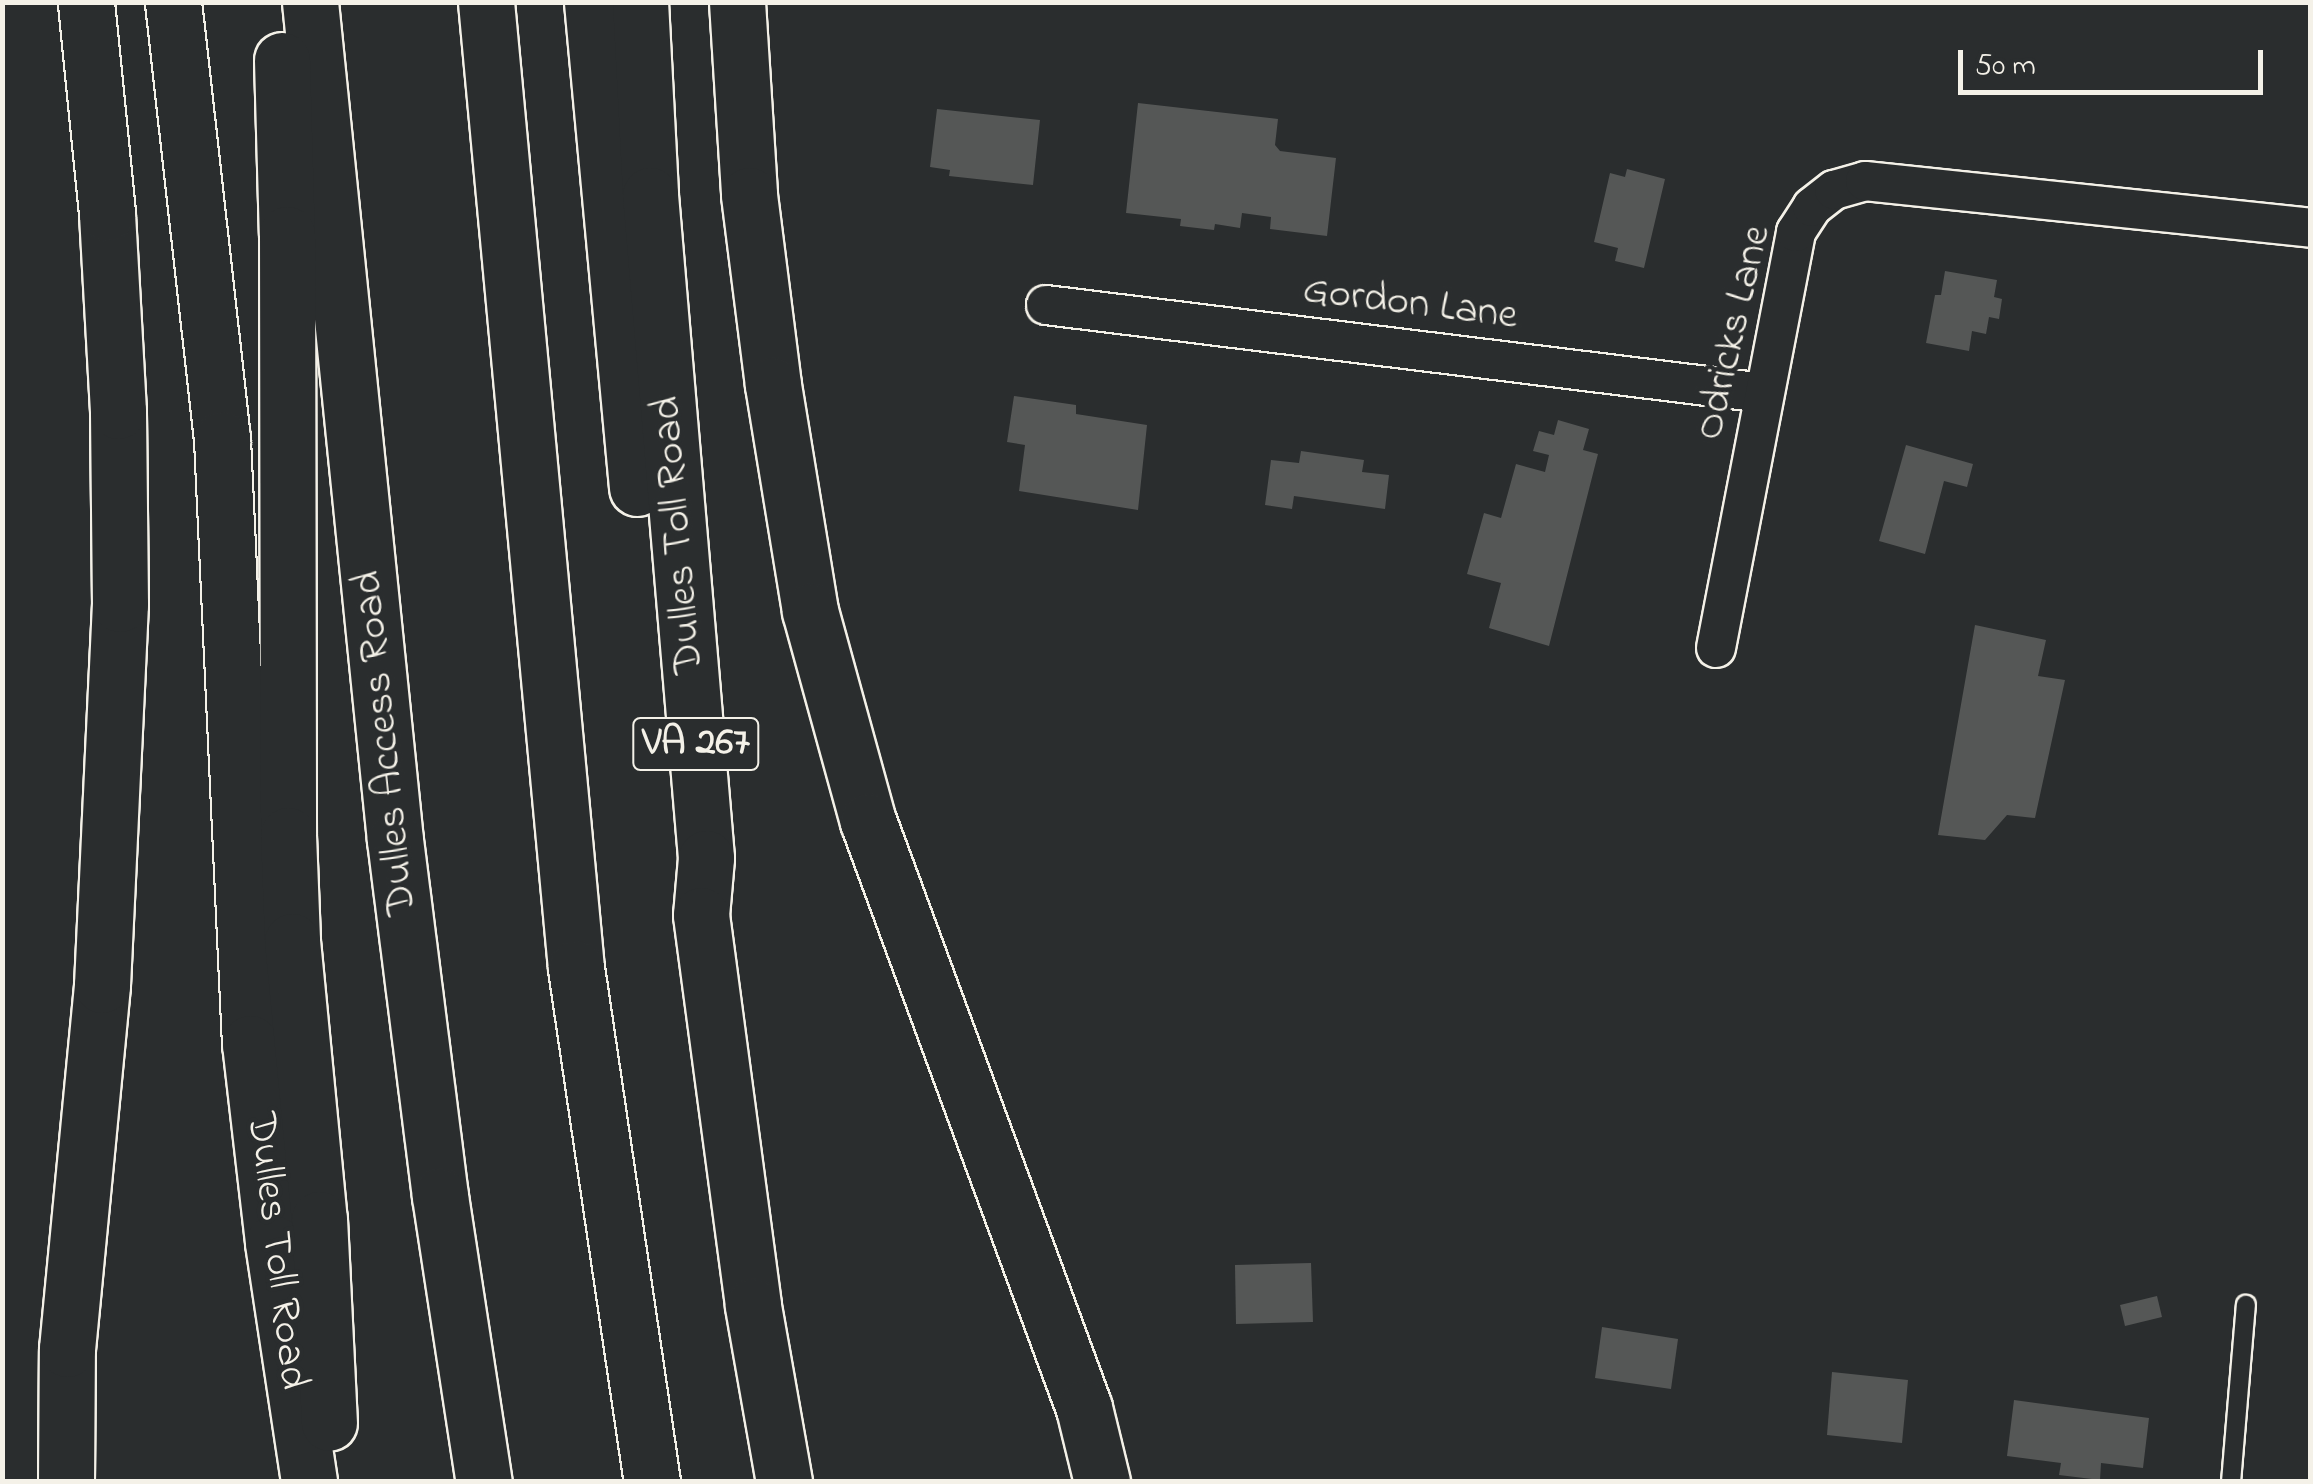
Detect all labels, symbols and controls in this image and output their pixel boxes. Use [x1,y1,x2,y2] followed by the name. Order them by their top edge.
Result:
[1963,30,2268,92] scale bar
[1975,45,2036,89] text: 50 m
[1685,221,1783,445] street label: Odricks Lane
[1300,266,1520,342] street label: Gordon Lane
[642,394,716,676] street label: Dulles Toll Road
[343,568,429,918] street label: Dulles Access Road
[631,709,761,779] road number: VA 267
[234,1110,318,1392] street label: Dulles Toll Road

